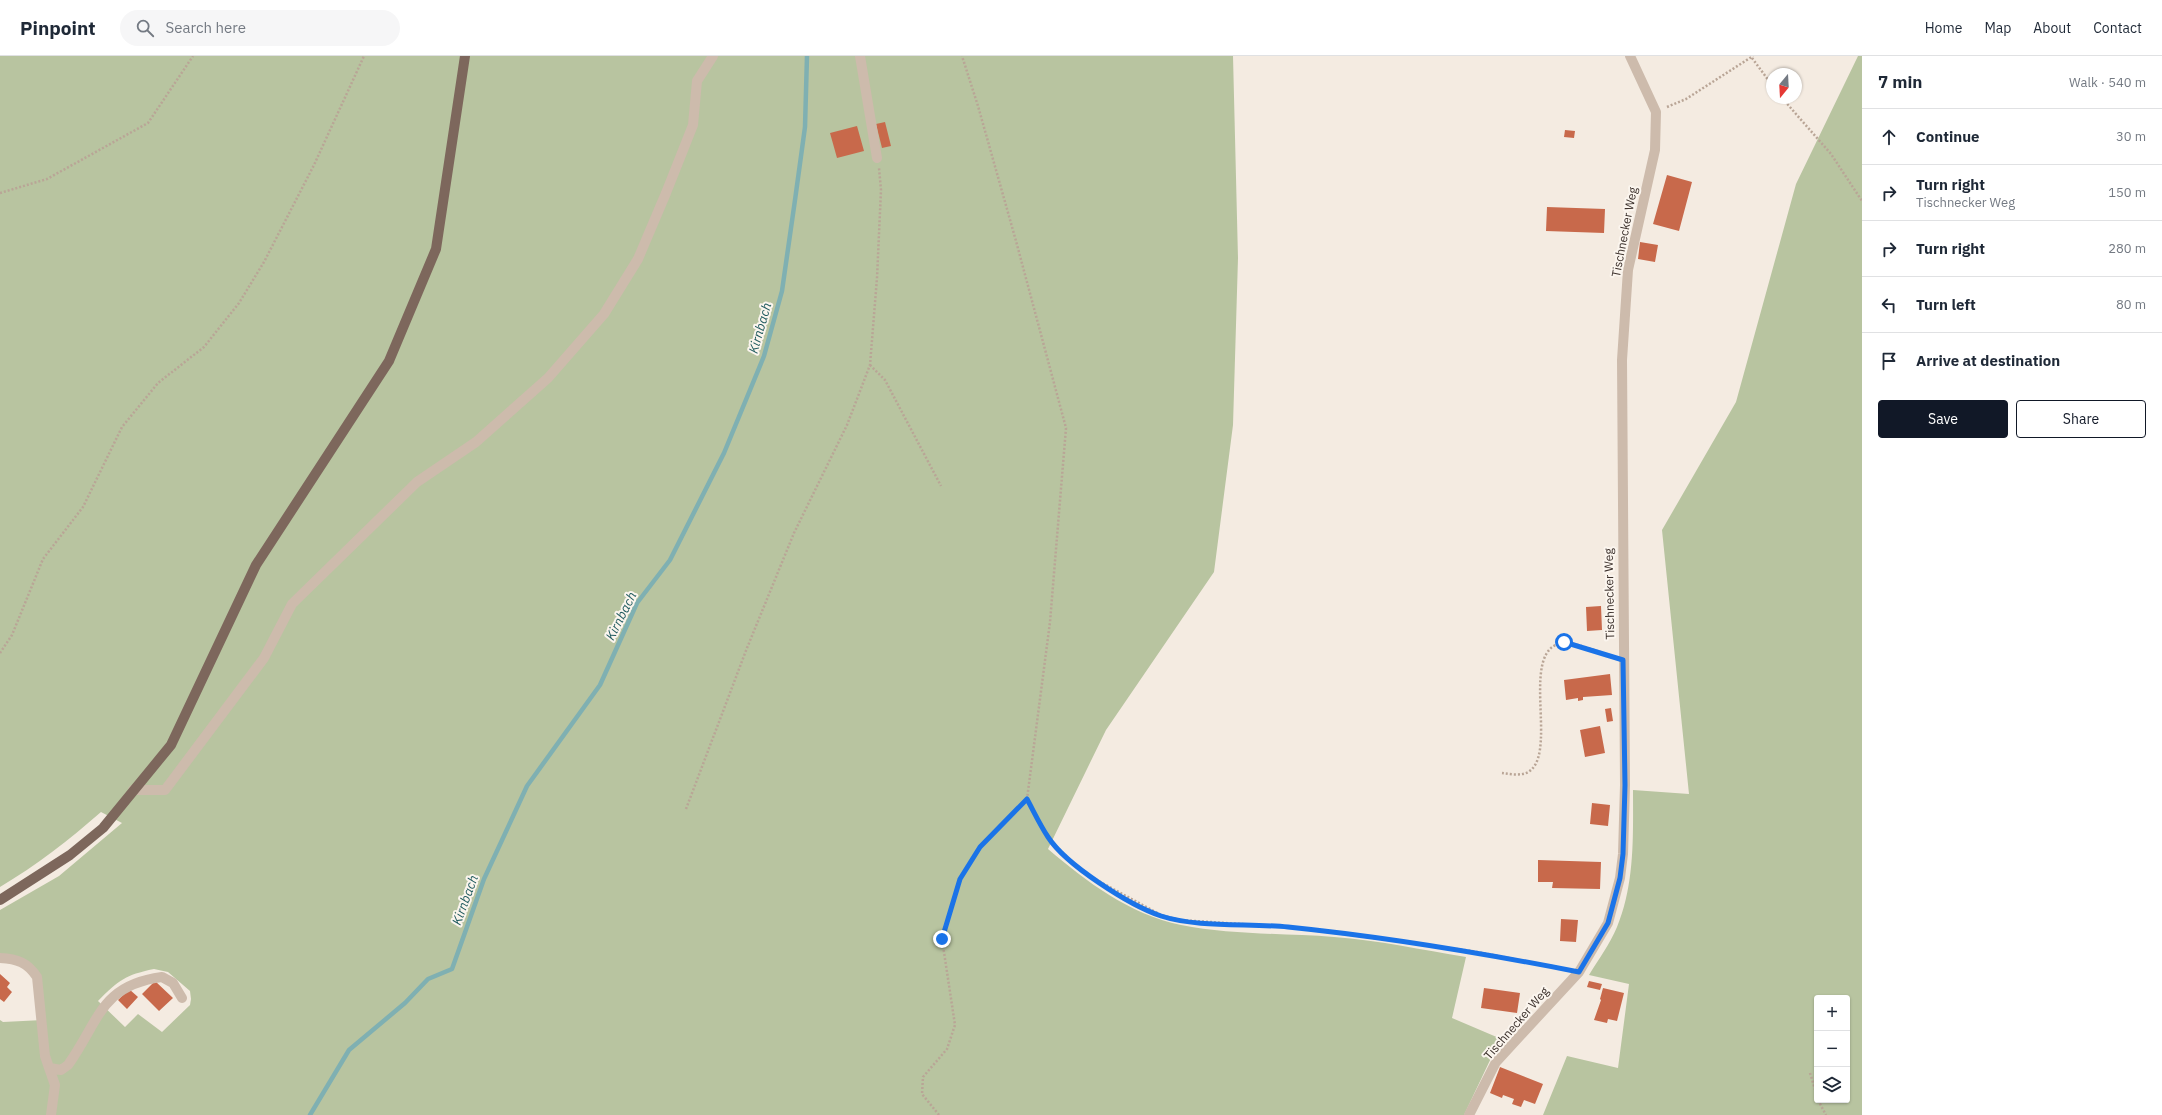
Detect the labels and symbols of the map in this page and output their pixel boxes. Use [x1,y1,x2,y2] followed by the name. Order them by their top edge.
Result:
[1766,68,1802,104] north arrow
[1608,185,1640,278] street label: Tischnecker Weg
[745,301,775,355] water label: Kirnbach
[1601,548,1617,640] street label: Tischnecker Weg
[602,589,640,643] water label: Kirnbach
[1555,633,1573,651] route start
[448,873,482,927] water label: Kirnbach
[933,930,951,948] route end
[1480,983,1552,1062] street label: Tischnecker Weg

